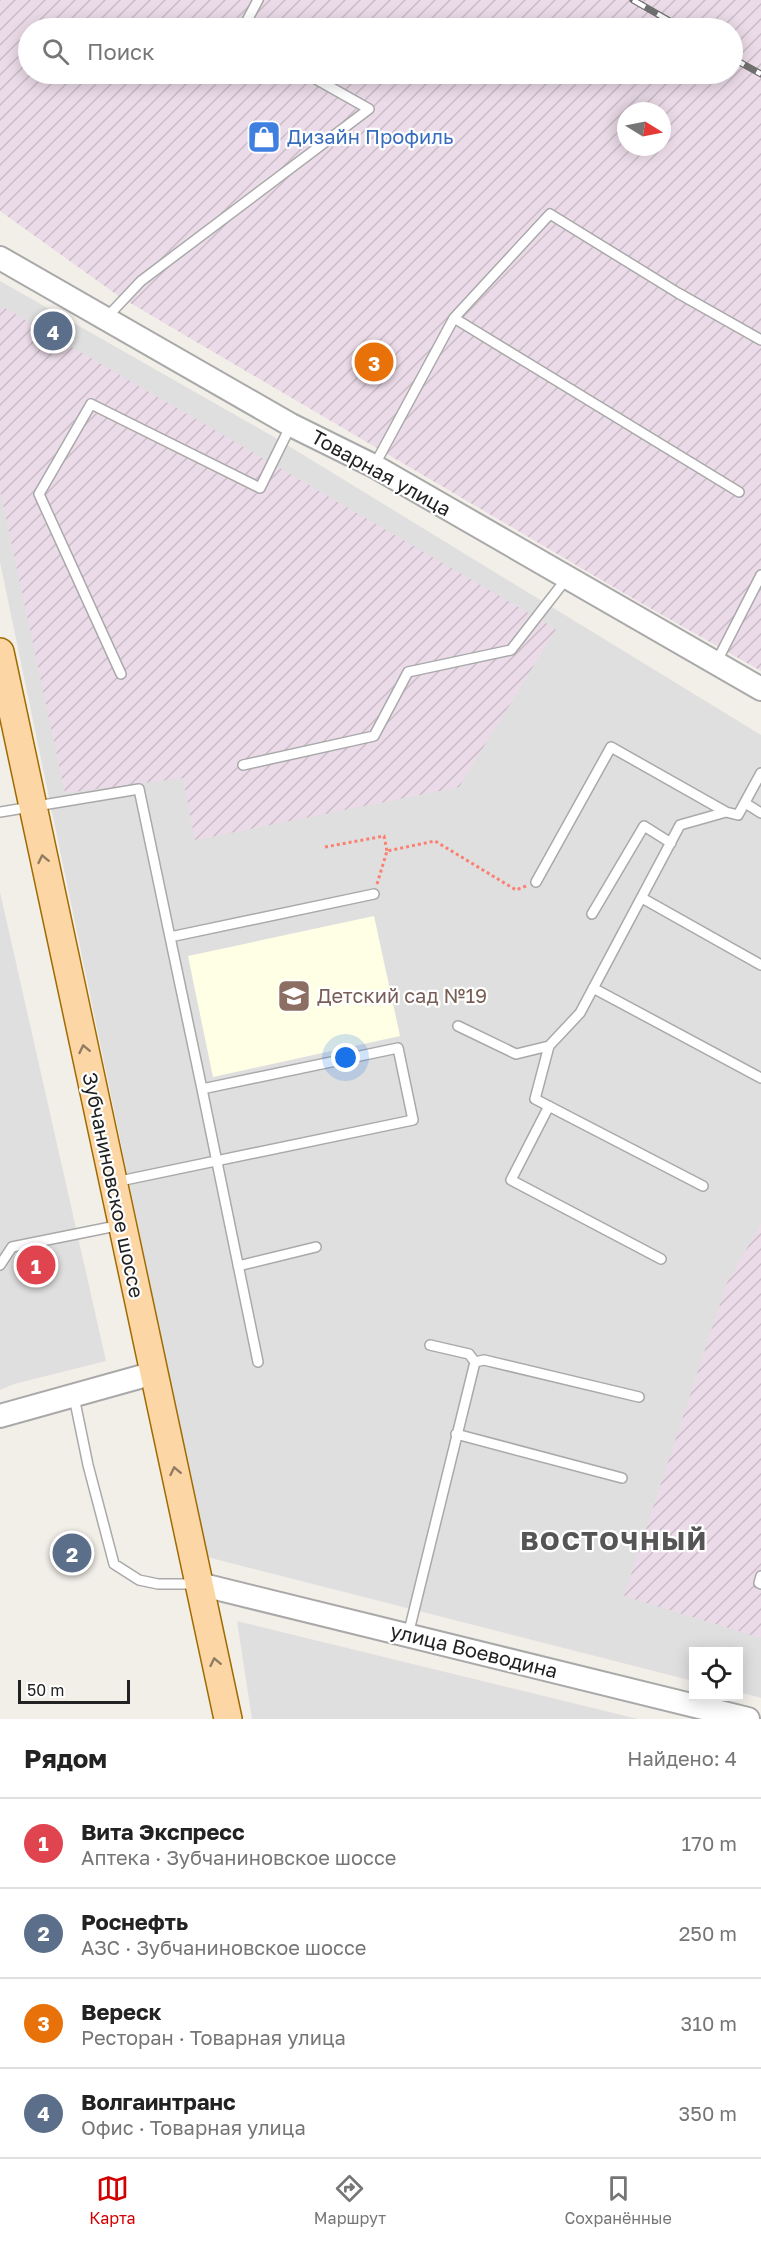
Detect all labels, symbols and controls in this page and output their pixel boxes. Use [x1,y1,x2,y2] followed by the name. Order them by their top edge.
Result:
[18,18,743,84] search box
[39,35,72,68] icon: search
[87,38,155,65] text: Поиск
[617,102,671,156] north arrow
[246,119,282,155] shop icon: Дизайн Профиль
[287,124,454,148] place label: Дизайн Профиль
[34,308,72,354] pin: 4
[354,340,394,385] pin: 3
[307,424,456,520] street label: Товарная улица
[38,854,51,864] one-way arrow
[276,978,312,1014] school or university icon: Детский сад №19
[317,983,487,1007] place label: Детский сад №19
[331,1043,360,1072] your location
[78,1045,91,1055] one-way arrow
[78,1070,150,1300] street label: Зубчаниновское шоссе
[16,1242,56,1288] pin: 1
[169,1466,182,1476] one-way arrow
[520,1525,708,1556] district label: ВОСТОЧНЫЙ
[52,1530,92,1576] pin: 2
[388,1618,560,1682] street label: улица Воеводина
[689,1647,743,1701] map controls
[689,1647,743,1701] button: locate
[210,1657,223,1667] one-way arrow
[18,1677,130,1704] scale bar
[27,1680,64,1700] text: 50 m
[24,1743,107,1774] text: Рядом
[627,1746,737,1770] text: Найдено: 4
[81,1818,245,1845] text: Вита Экспресс
[38,1831,49,1855] text: 1
[682,1831,737,1855] text: 170 m
[81,1845,396,1869] text: Аптека · Зубчаниновское шоссе
[81,1908,188,1935] text: Роснефть
[37,1921,50,1945] text: 2
[679,1921,737,1945] text: 250 m
[81,1935,366,1959] text: АЗС · Зубчаниновское шоссе
[81,1998,161,2025] text: Вереск
[37,2011,50,2035] text: 3
[681,2011,737,2035] text: 310 m
[81,2025,346,2049] text: Ресторан · Товарная улица
[81,2088,236,2115] text: Волгаинтранс
[37,2101,50,2125] text: 4
[679,2101,737,2125] text: 350 m
[81,2115,306,2139] text: Офис · Товарная улица
[89,2172,136,2228] tab: Карта
[314,2172,386,2228] tab: Маршрут
[564,2172,672,2228] tab: Сохранённые

